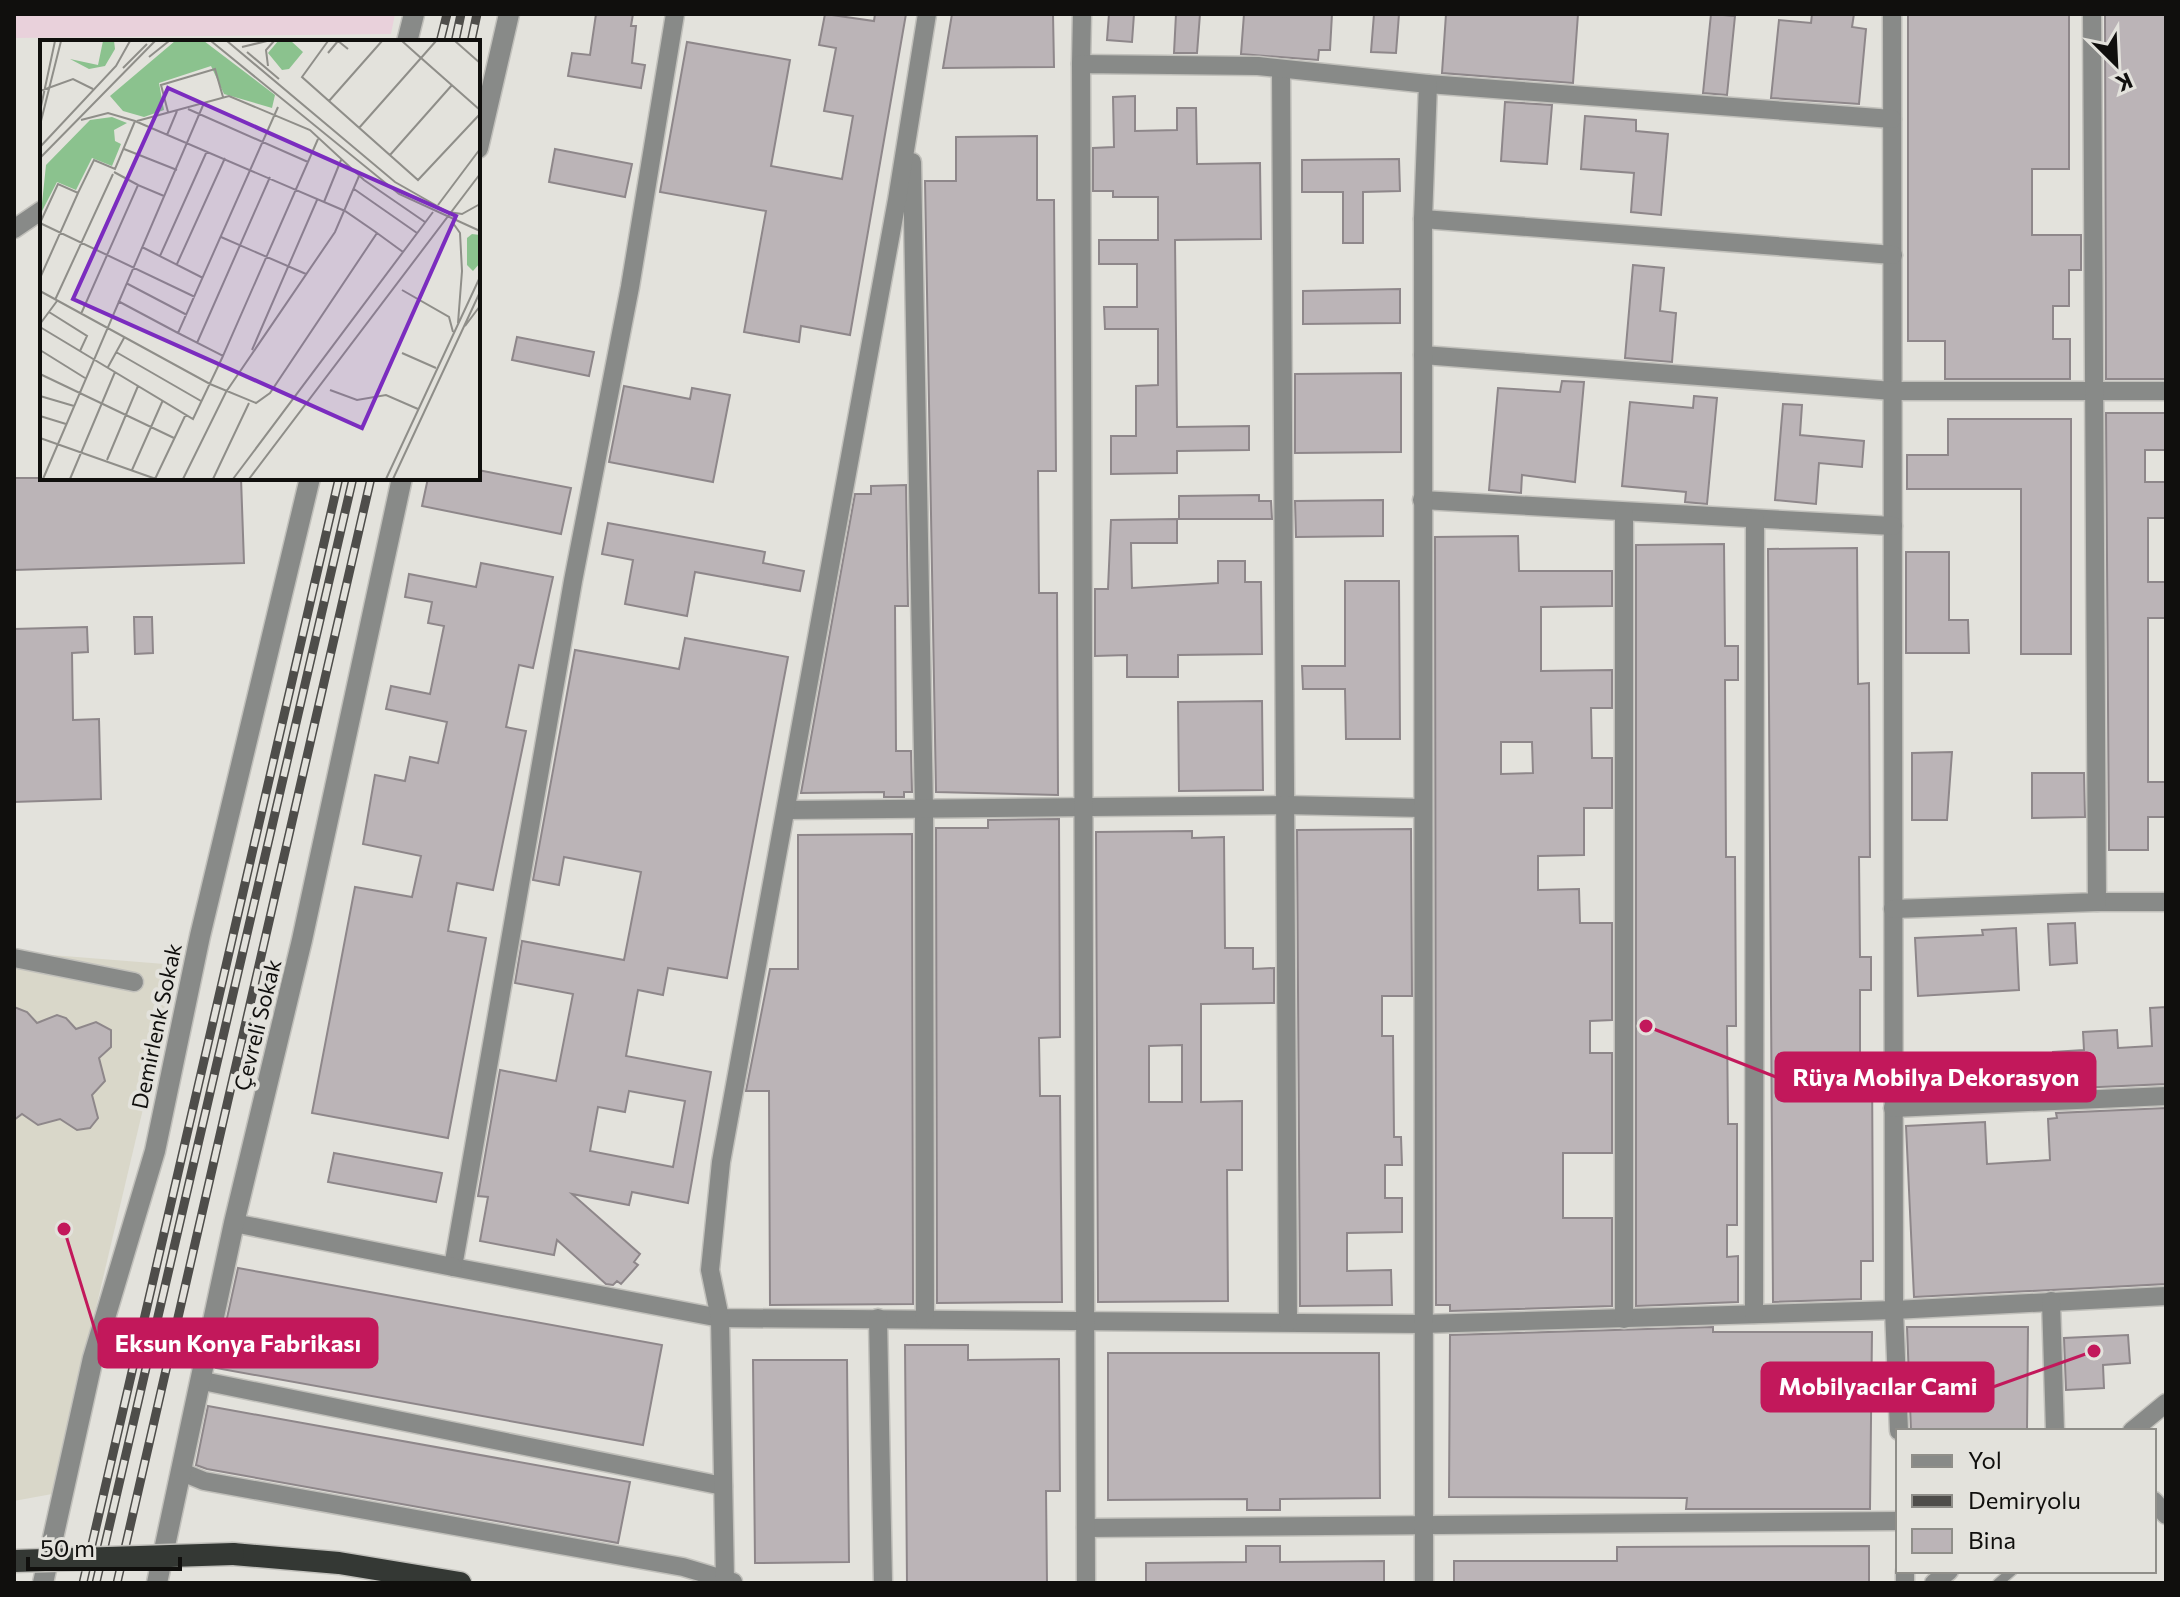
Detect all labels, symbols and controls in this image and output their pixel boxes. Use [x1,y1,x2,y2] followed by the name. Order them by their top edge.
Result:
[2076,24,2156,104] north arrow
[40,40,480,480] inset map
[2112,67,2137,98] text: K
[125,941,187,1111] street label: Demirlenk Sokak
[228,956,286,1094] street label: Çevreli Sokak
[1776,1053,2095,1101] callout: Rüya Mobilya Dekorasyon
[1793,1062,2079,1091] text: Rüya Mobilya Dekorasyon
[99,1319,377,1367] callout: Eksun Konya Fabrikası
[115,1328,361,1357] text: Eksun Konya Fabrikası
[1762,1363,1993,1411] callout: Mobilyacılar Cami
[1779,1371,1978,1400] text: Mobilyacılar Cami
[1896,1429,2156,1573] legend
[1968,1445,2002,1474] text: Yol
[1968,1485,2081,1514] text: Demiryolu
[28,1521,180,1571] scale bar
[1968,1525,2016,1554] text: Bina
[40,1533,95,1562] text: 50 m

